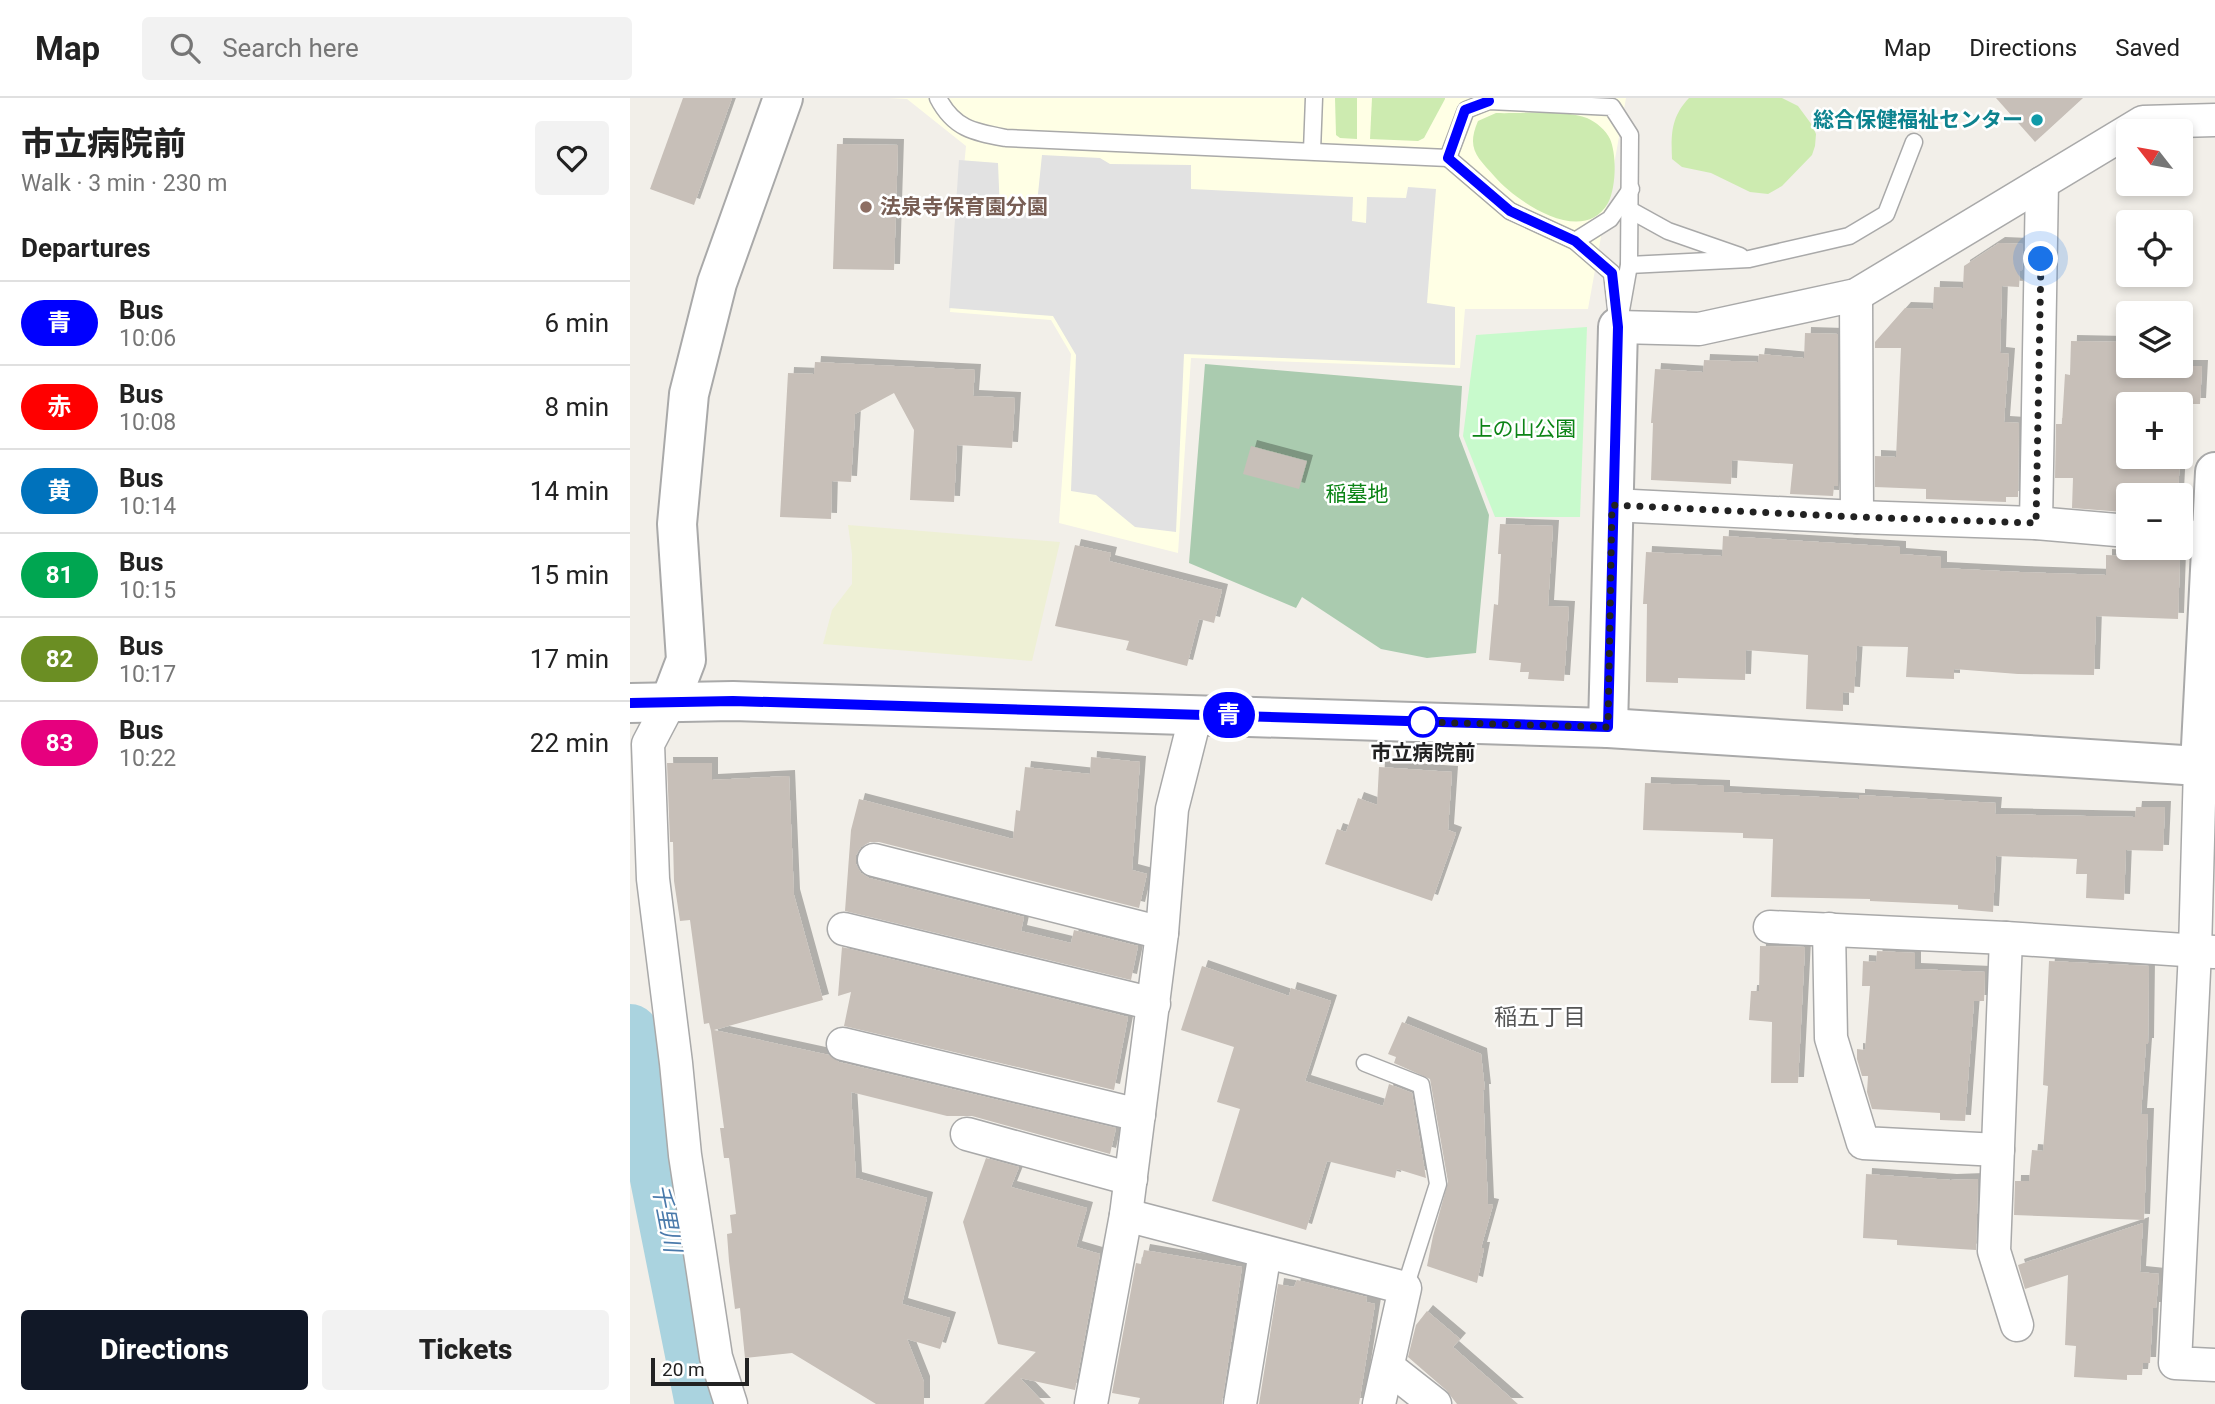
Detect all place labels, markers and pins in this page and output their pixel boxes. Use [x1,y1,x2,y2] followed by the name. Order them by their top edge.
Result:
[1813,108,2023,132] place label: 総合保健福祉センター
[2029,112,2045,128] marker: 総合保健福祉センター
[880,195,1048,219] place label: 法泉寺保育園分園
[858,199,874,215] marker: 法泉寺保育園分園
[1408,707,1438,737] marker: 市立病院前
[1371,741,1476,765] place label: 市立病院前

